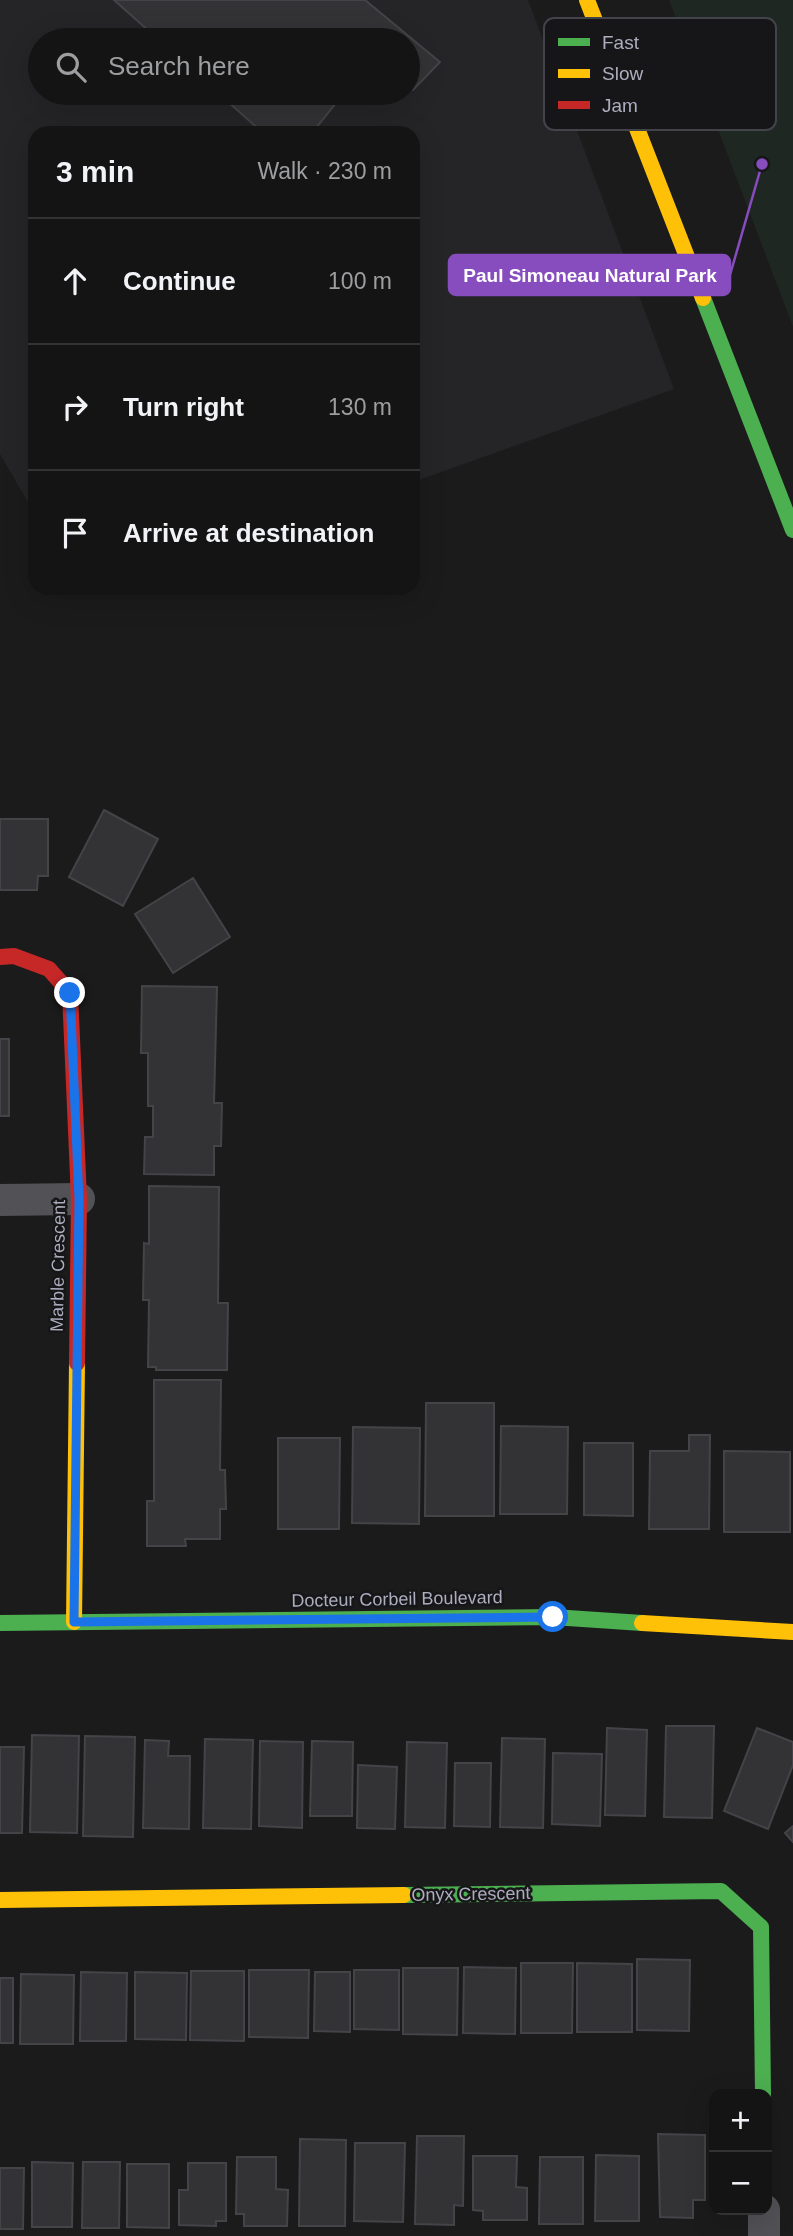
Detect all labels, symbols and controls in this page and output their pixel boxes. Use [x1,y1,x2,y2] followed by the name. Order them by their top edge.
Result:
[544,18,776,130] legend
[28,28,420,105] search box
[602,32,640,53] text: Fast
[52,48,90,86] icon: search
[108,51,250,81] text: Search here
[602,63,643,84] text: Slow
[602,95,638,116] text: Jam
[56,155,134,188] text: 3 min
[257,158,392,184] text: Walk · 230 m
[449,255,730,295] callout: Paul Simoneau Natural Park
[56,262,94,300] icon: ahead
[463,265,717,286] text: Paul Simoneau Natural Park
[123,266,236,296] text: Continue
[328,268,392,294] text: 100 m
[56,388,94,426] icon: right
[123,392,244,422] text: Turn right
[328,394,392,420] text: 130 m
[56,514,94,552] icon: arrive
[123,518,374,548] text: Arrive at destination
[54,977,85,1008] route end
[47,1200,69,1332] street label: Marble Crescent
[291,1587,503,1611] street label: Docteur Corbeil Boulevard
[537,1601,568,1632] route start
[411,1883,531,1905] street label: Onyx Crescent
[709,2089,772,2215] map controls
[709,2089,772,2152] button: +
[709,2152,772,2215] button: −

